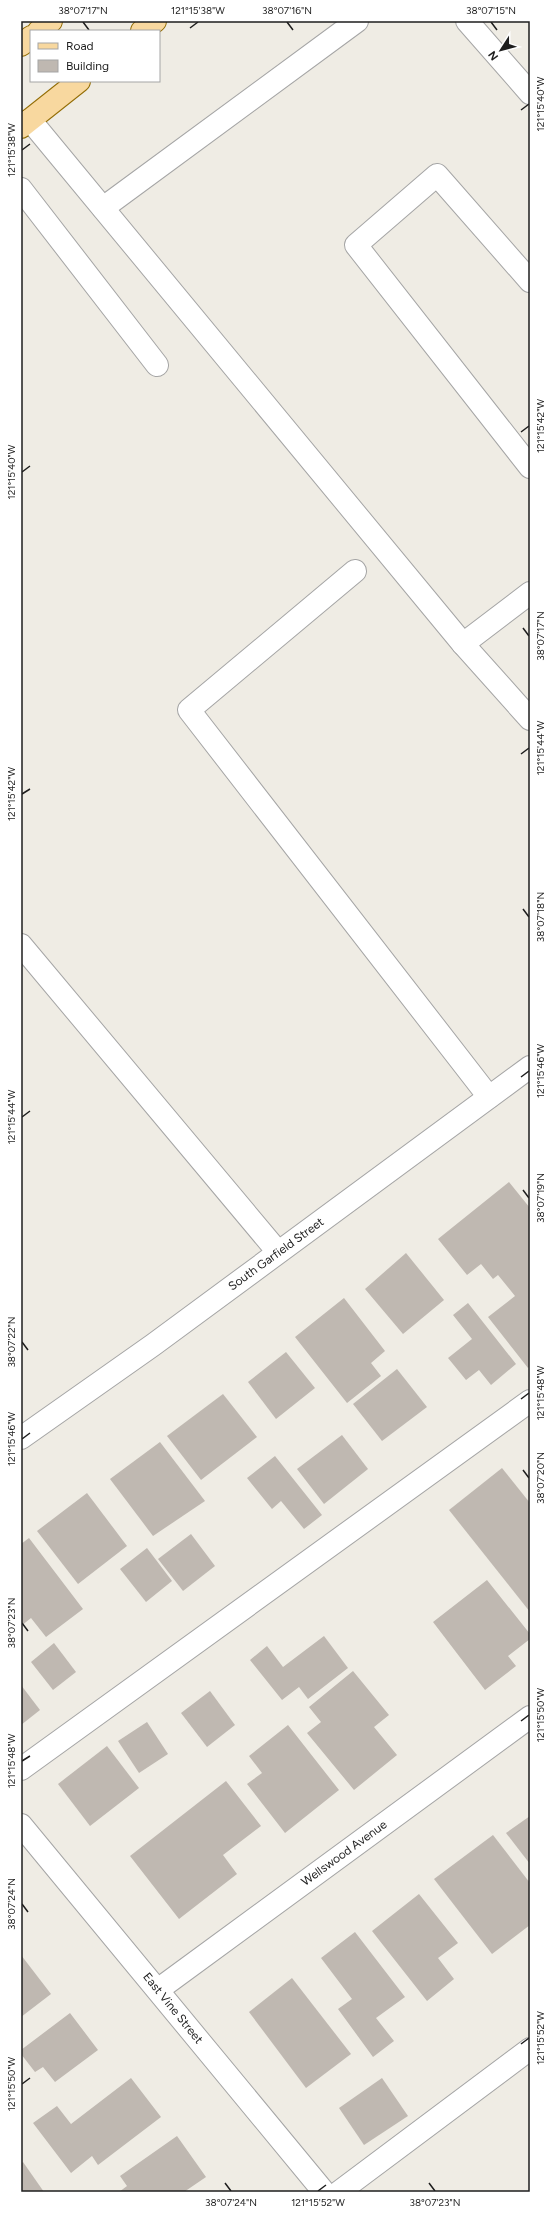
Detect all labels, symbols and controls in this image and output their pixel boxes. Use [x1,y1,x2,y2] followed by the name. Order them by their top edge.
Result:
[58,4,108,17] text: 38°07'17"N
[171,4,225,17] text: 121°15'38"W
[262,4,312,17] text: 38°07'16"N
[466,4,516,17] text: 38°07'15"N
[30,30,160,82] legend
[481,30,521,70] north arrow
[66,39,94,53] text: Road
[486,48,501,63] text: N
[66,59,109,73] text: Building
[534,76,547,131] text: 121°15'40"W
[5,123,18,177] text: 121°15'38"W
[534,399,547,453] text: 121°15'42"W
[5,444,18,499] text: 121°15'40"W
[534,611,547,661] text: 38°07'17"N
[534,720,547,775] text: 121°15'44"W
[5,767,18,821] text: 121°15'42"W
[534,892,547,942] text: 38°07'18"N
[534,1044,547,1098] text: 121°15'46"W
[5,1089,18,1144] text: 121°15'44"W
[534,1173,547,1223] text: 38°07'19"N
[226,1214,327,1293] street label: South Garfield Street
[5,1316,18,1368] text: 38°07'22"N
[534,1365,547,1420] text: 121°15'48"W
[5,1412,18,1466] text: 121°15'46"W
[534,1452,547,1504] text: 38°07'20"N
[5,1597,18,1649] text: 38°07'23"N
[534,1687,547,1742] text: 121°15'50"W
[5,1733,18,1788] text: 121°15'48"W
[299,1817,390,1889] street label: Wellswood Avenue
[5,1878,18,1930] text: 38°07'24"N
[140,1970,206,2047] street label: East Vine Street
[534,2011,547,2065] text: 121°15'52"W
[5,2056,18,2111] text: 121°15'50"W
[205,2196,257,2209] text: 38°07'24"N
[291,2196,345,2209] text: 121°15'52"W
[409,2196,461,2209] text: 38°07'23"N

